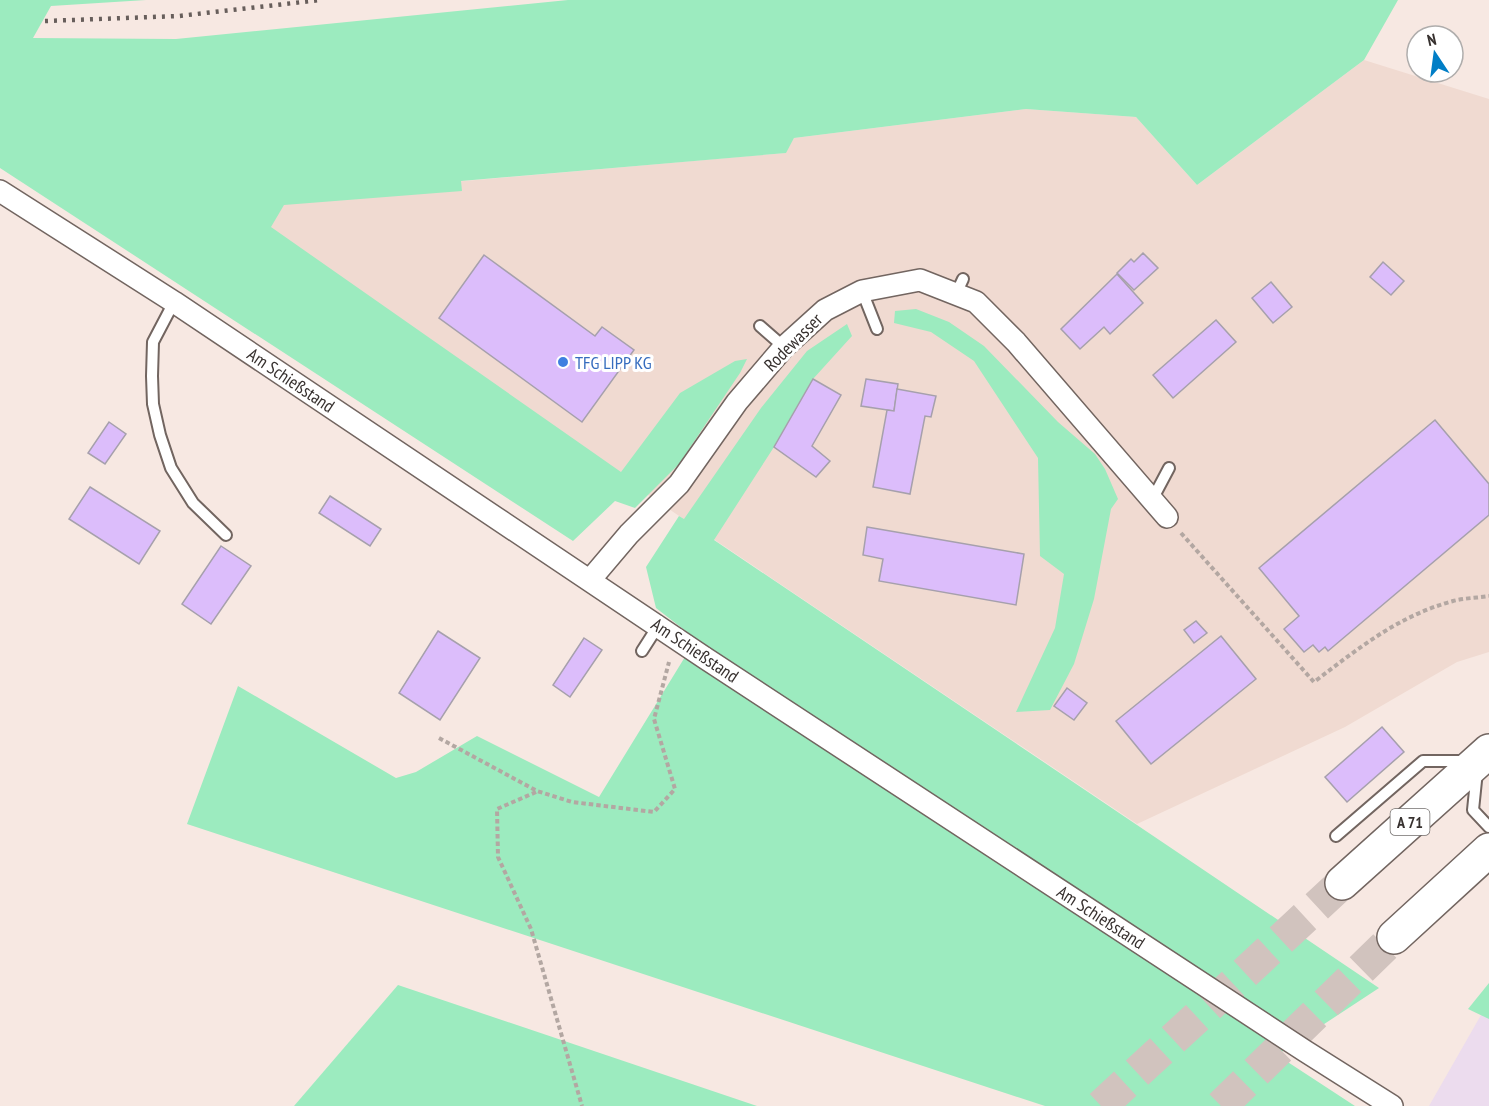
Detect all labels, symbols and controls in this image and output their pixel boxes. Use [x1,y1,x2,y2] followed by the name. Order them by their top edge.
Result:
[1405,24,1465,84] north arrow
[1425,29,1438,50] text: N
[759,308,827,376] street label: Rodewasser
[243,342,339,418] street label: Am Schießstand
[575,351,652,374] place label: TFG LIPP KG
[556,355,570,369] marker: TFG LIPP KG
[647,612,743,688] street label: Am Schießstand
[1390,809,1430,835] road number: A 71
[1053,880,1149,954] street label: Am Schießstand

